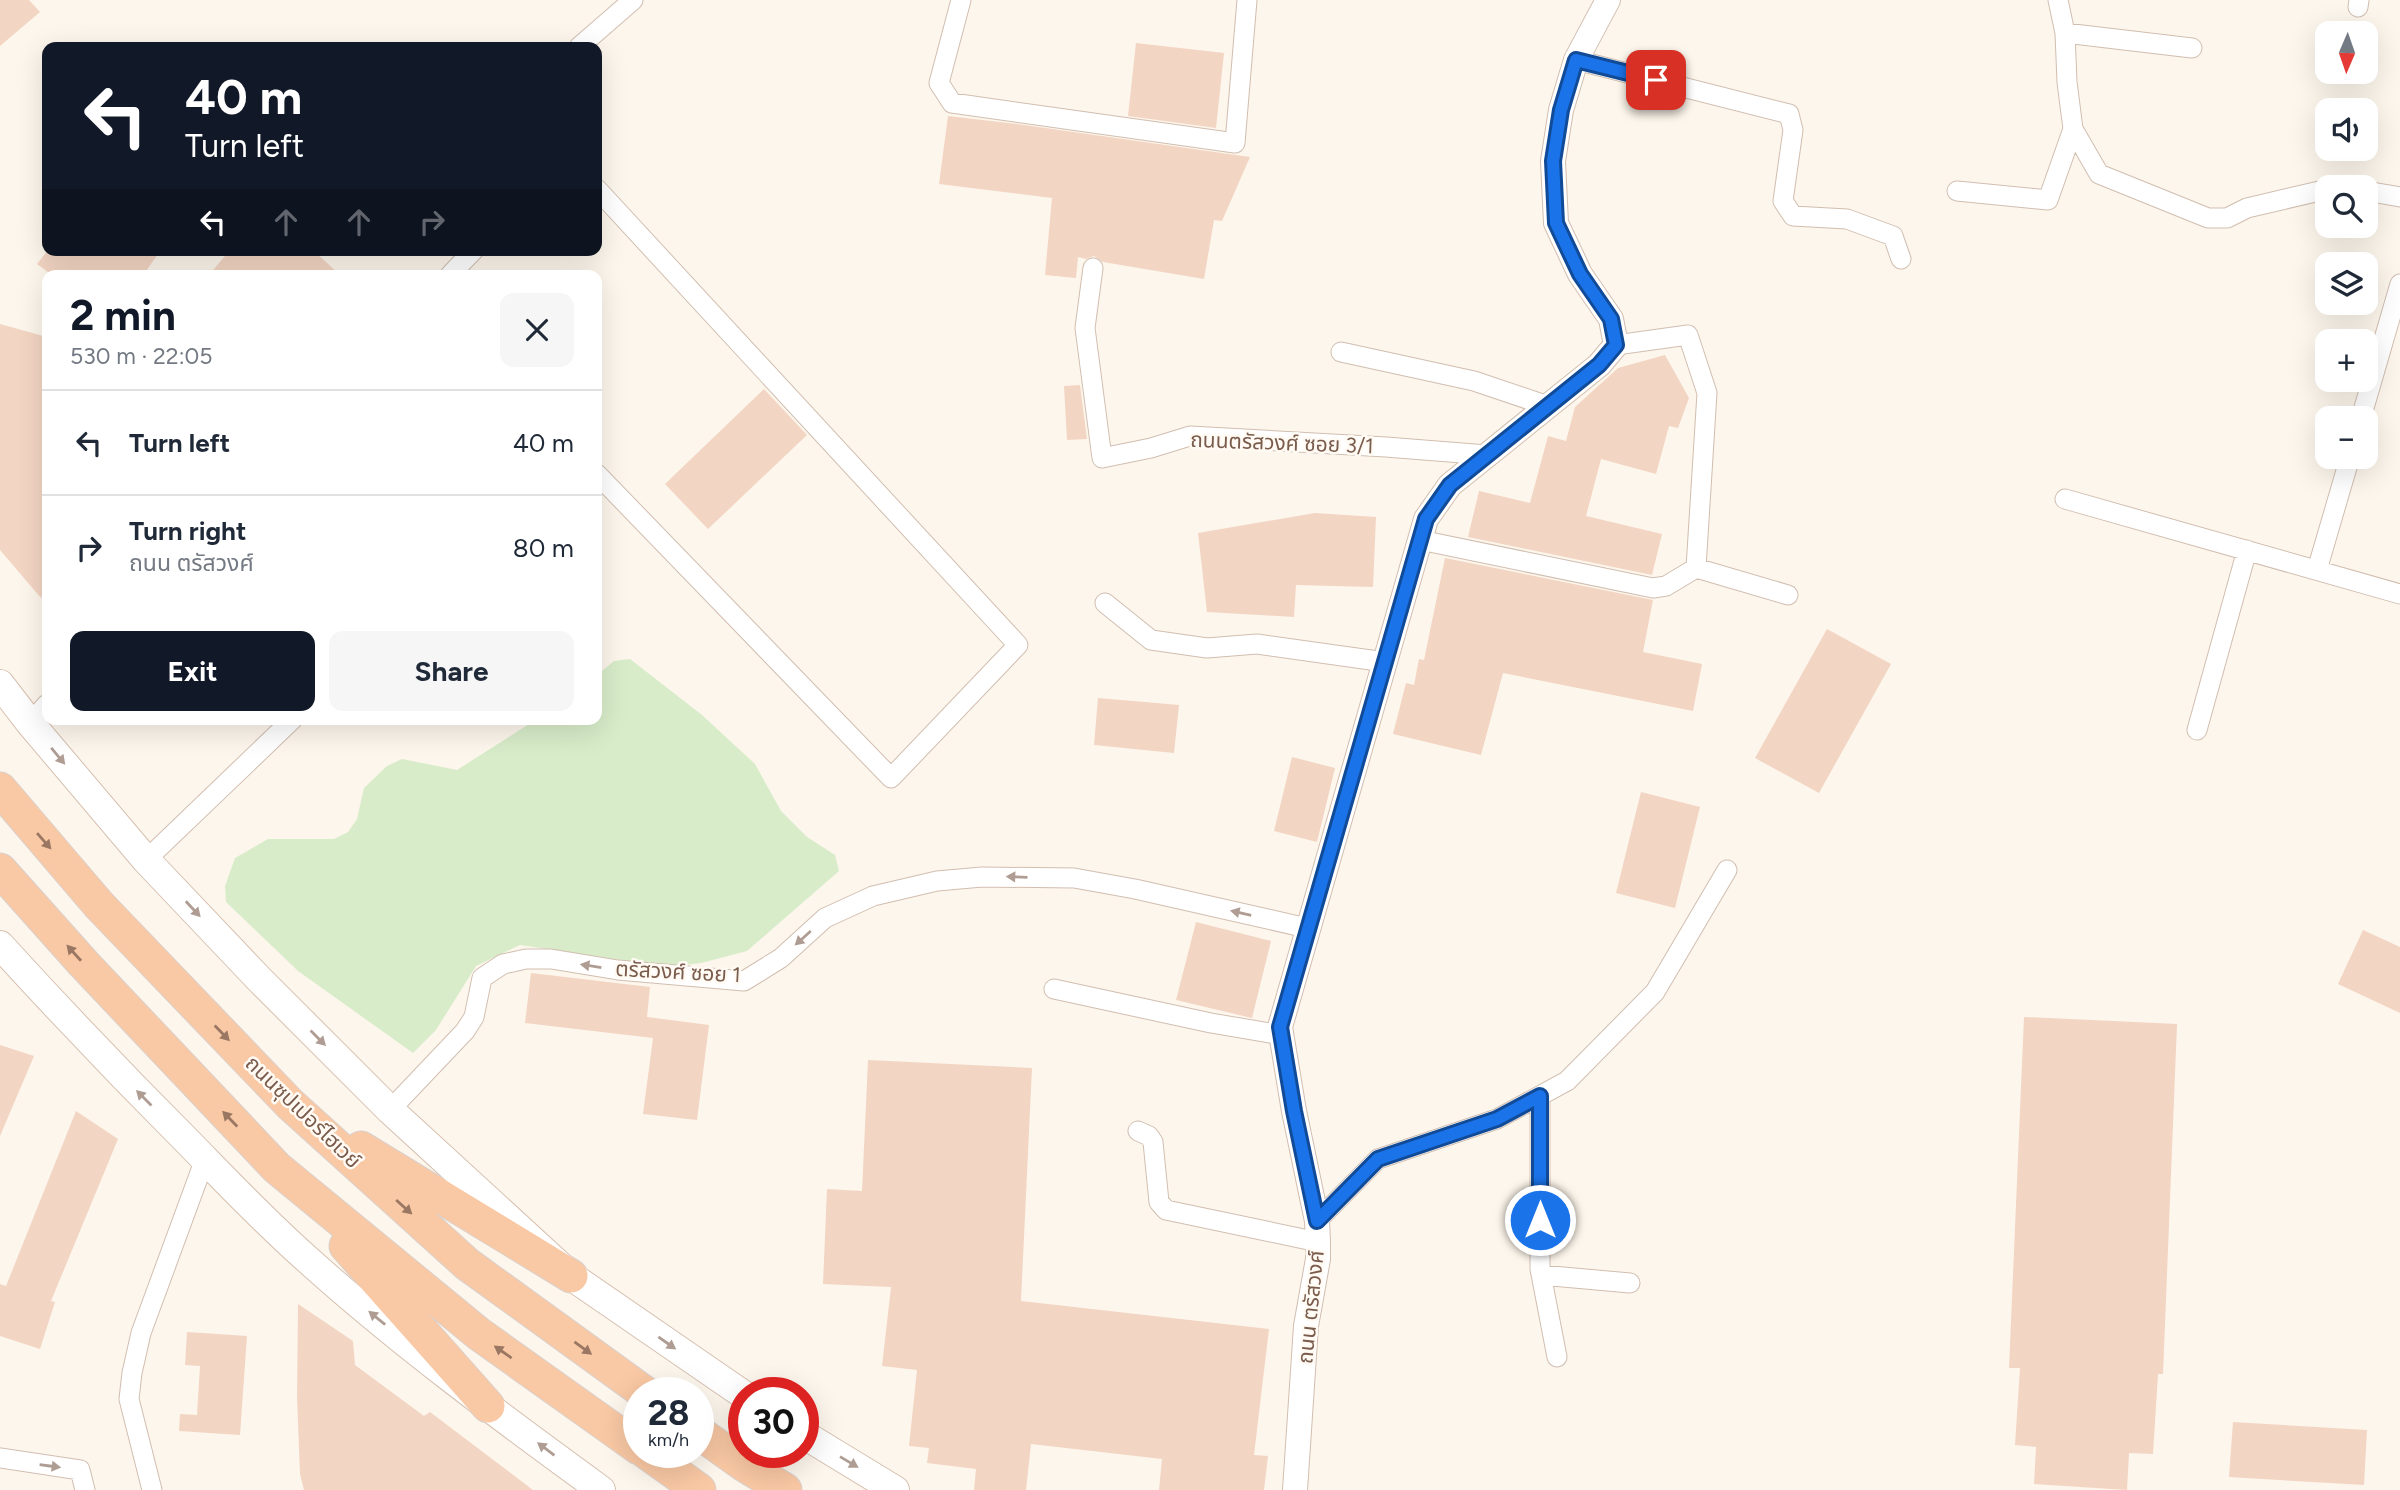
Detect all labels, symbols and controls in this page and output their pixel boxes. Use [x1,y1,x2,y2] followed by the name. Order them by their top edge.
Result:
[2315,21,2378,84] north arrow
[2315,21,2378,469] map controls
[1626,50,1686,110] pin
[1637,61,1675,99] icon: arrive
[185,67,302,126] text: 40 m
[70,70,161,161] icon: left
[2315,98,2378,161] button: sound
[185,127,304,165] text: Turn left
[2315,175,2378,238] button: search
[194,203,232,241] icon: left
[267,203,305,241] icon: ahead
[340,203,378,241] icon: ahead
[413,203,451,241] icon: right
[2315,252,2378,315] button: layers
[70,290,176,341] text: 2 min
[500,293,574,367] button: close
[2315,329,2378,392] button: +
[70,342,212,370] text: 530 m · 22:05
[2315,406,2378,469] button: −
[70,424,108,462] icon: left
[129,427,230,459] text: Turn left
[513,427,574,459] text: 40 m
[1190,427,1374,458] street label: ถนนตรัสวงศ์ ซอย 3/1
[129,515,246,547] text: Turn right
[70,529,108,567] icon: right
[513,532,574,564] text: 80 m
[129,549,254,577] text: ถนน ตรัสวงศ์
[70,631,315,711] button: Exit
[329,631,574,711] button: Share
[50,747,66,765] one-way arrow
[36,832,52,850] one-way arrow
[1005,871,1027,882] one-way arrow
[185,900,201,917] one-way arrow
[1229,907,1251,918] one-way arrow
[795,930,812,945] one-way arrow
[66,944,82,962] one-way arrow
[615,956,741,987] street label: ตรัสวงศ์ ซอย 1
[580,960,602,971] one-way arrow
[213,1025,230,1042] one-way arrow
[310,1030,326,1046] one-way arrow
[240,1050,366,1174] street label: ถนนซุปเปอร์ไฮเวย์
[136,1090,152,1106] one-way arrow
[222,1111,238,1128] one-way arrow
[1503,1183,1577,1257] position arrow
[395,1199,413,1215] one-way arrow
[1292,1249,1329,1365] street label: ถนน ตรัสวงศ์
[368,1311,386,1326] one-way arrow
[658,1336,676,1350] one-way arrow
[573,1341,592,1355] one-way arrow
[494,1345,512,1359] one-way arrow
[728,1377,819,1468] speed limit sign: 30
[648,1392,689,1434] text: 28
[648,1429,689,1451] text: km/h
[537,1443,555,1457] one-way arrow
[839,1456,858,1469] one-way arrow
[39,1460,61,1471] one-way arrow

